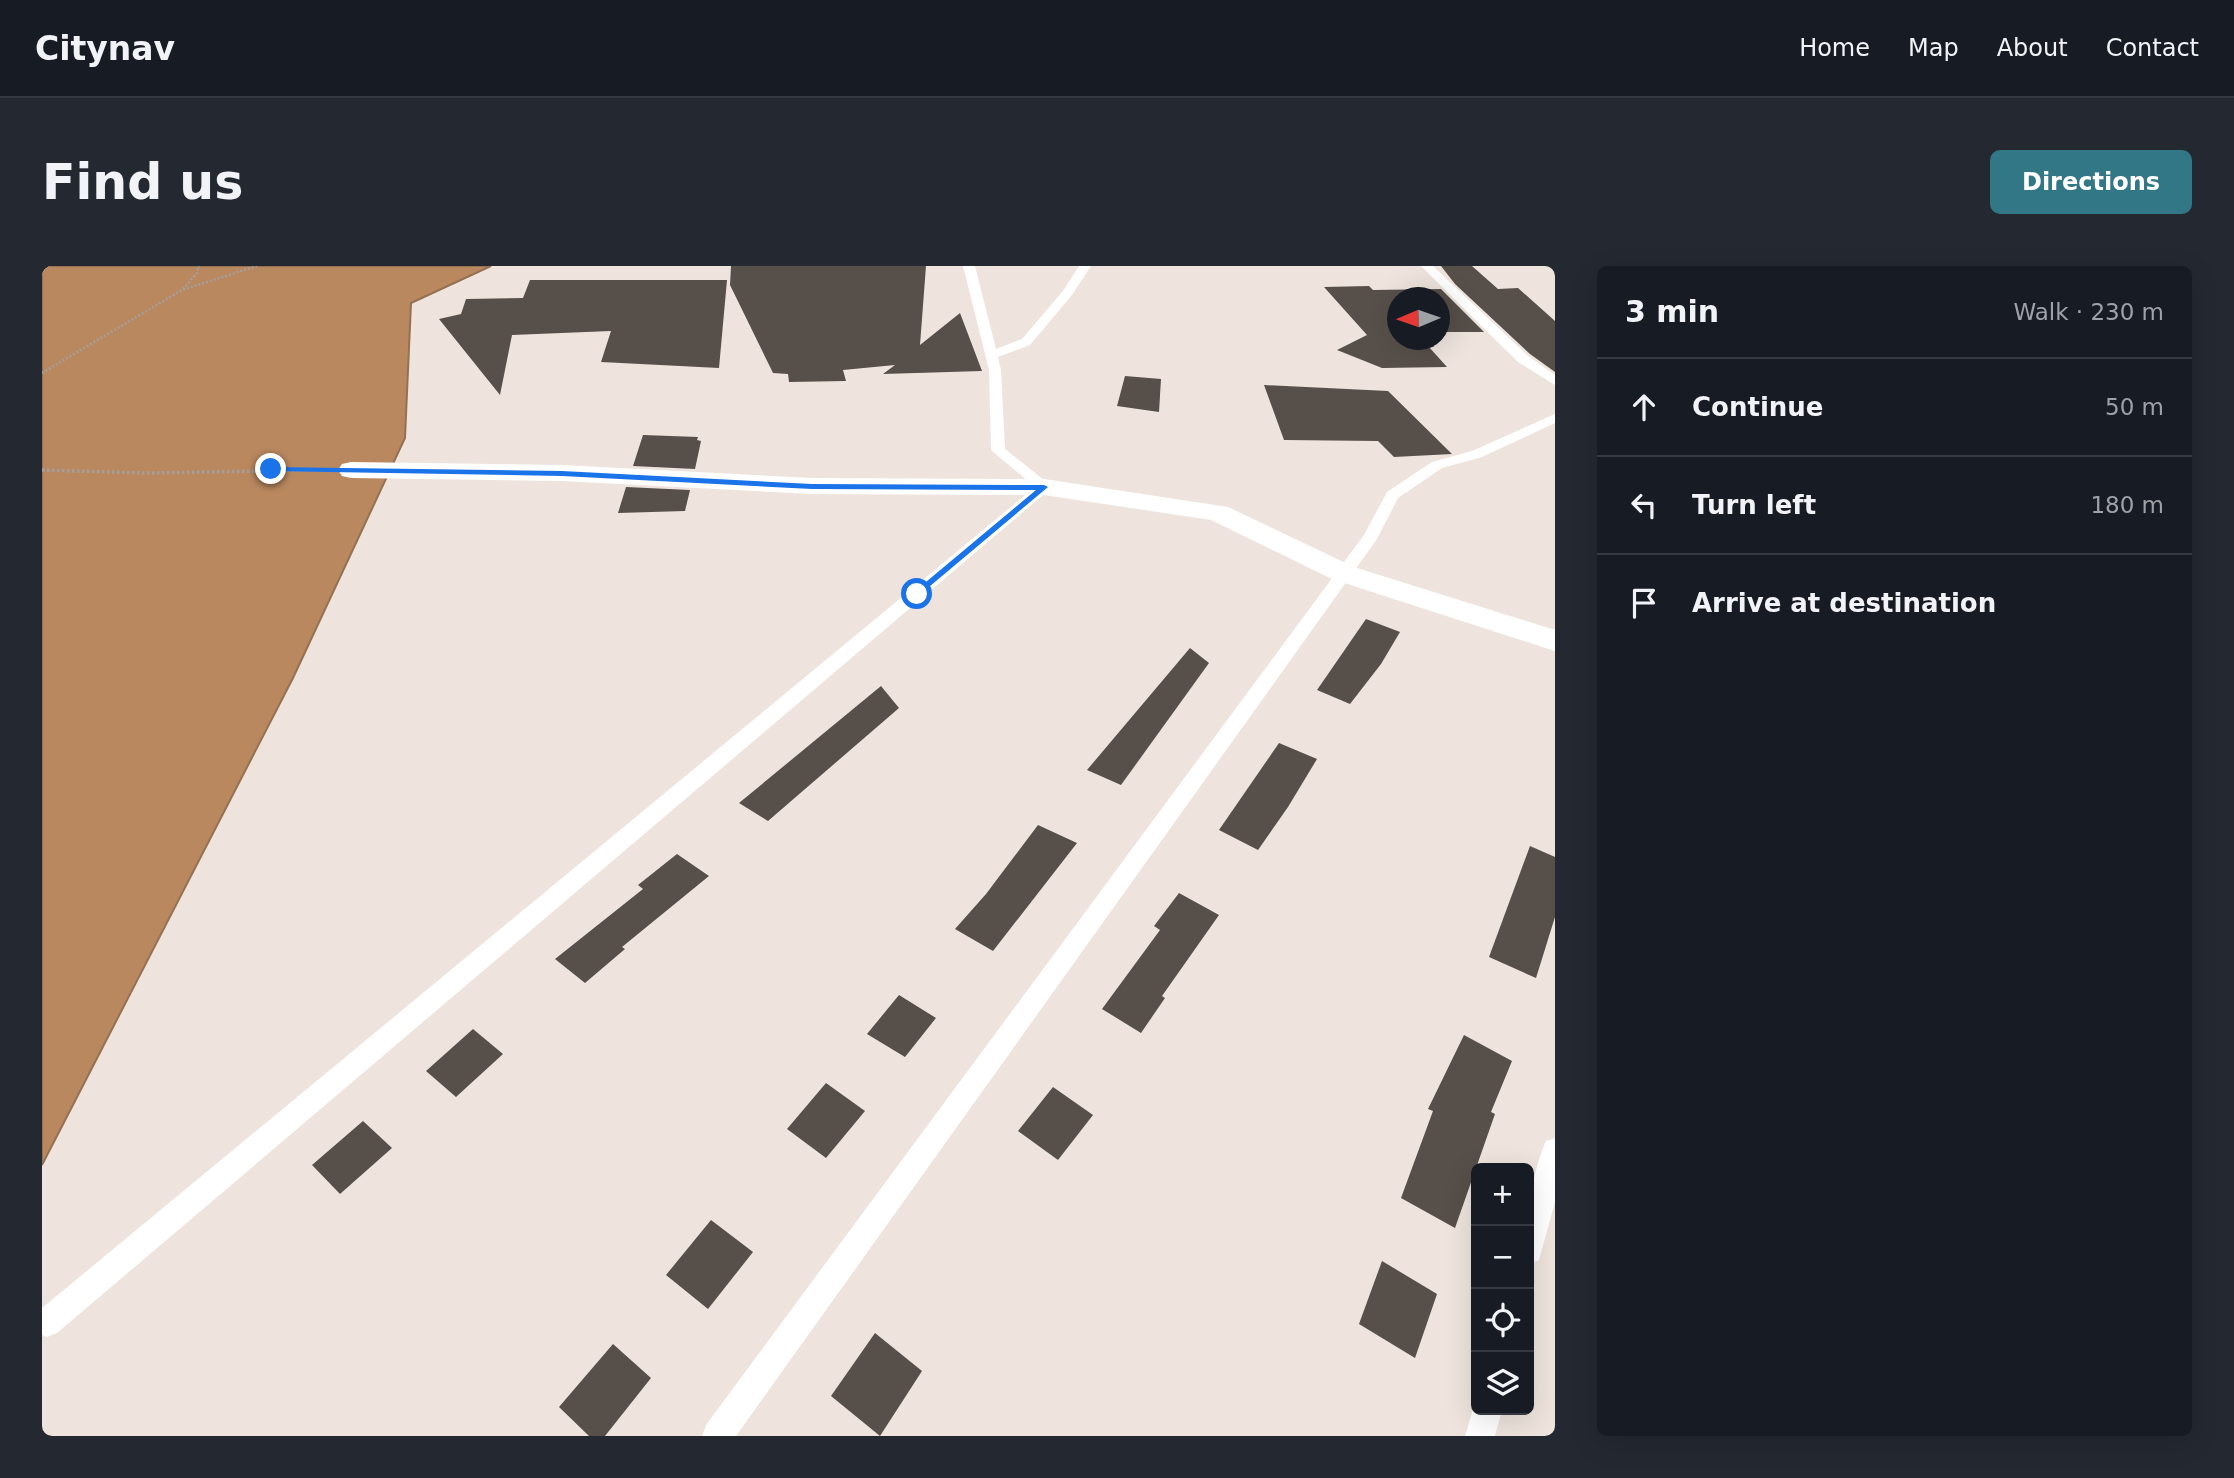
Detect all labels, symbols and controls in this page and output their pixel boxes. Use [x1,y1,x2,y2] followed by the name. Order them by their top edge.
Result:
[35,29,175,68] text: Citynav
[1799,34,1870,62] text: Home
[1908,34,1959,62] text: Map
[1997,34,2068,62] text: About
[2106,34,2199,62] text: Contact
[1990,150,2192,214] button: Directions
[42,154,243,211] text: Find us
[1387,287,1450,350] north arrow
[1625,294,1719,329] text: 3 min
[2013,299,2164,325] text: Walk · 230 m
[1625,388,1663,426] icon: ahead
[1692,392,1823,422] text: Continue
[2105,394,2164,420] text: 50 m
[255,453,286,484] route end
[1625,486,1663,524] icon: left
[1692,490,1816,520] text: Turn left
[2090,492,2164,518] text: 180 m
[901,578,932,609] route start
[1625,584,1663,622] icon: arrive
[1692,588,1996,618] text: Arrive at destination
[1471,1163,1534,1415] map controls
[1471,1163,1534,1226] button: +
[1471,1226,1534,1289] button: −
[1471,1289,1534,1352] button: locate
[1471,1352,1534,1415] button: layers

